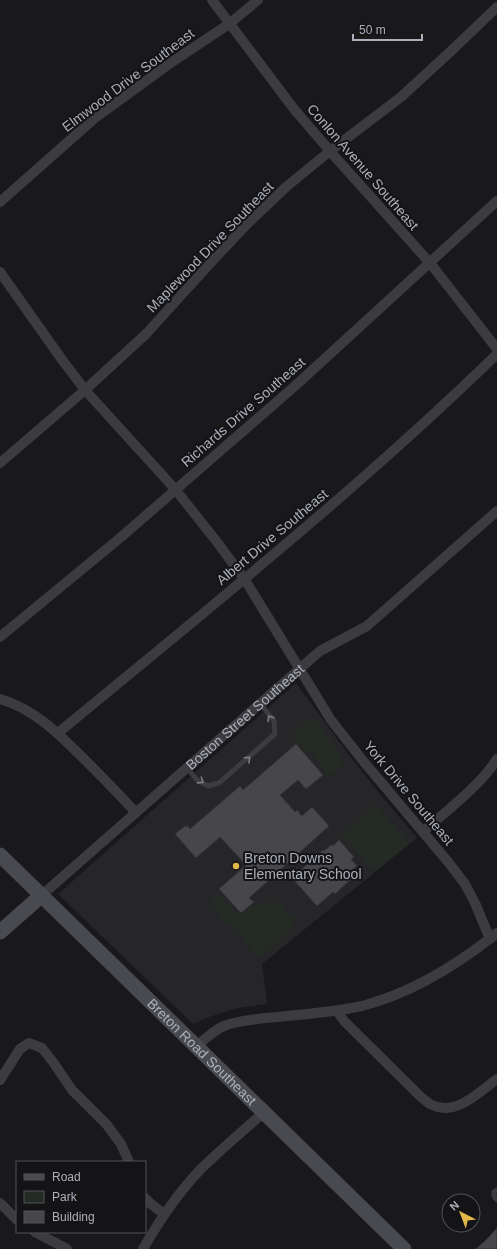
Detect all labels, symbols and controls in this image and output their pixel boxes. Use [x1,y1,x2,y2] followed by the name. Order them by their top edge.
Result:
[353,16,422,42] scale bar
[359,23,386,37] text: 50 m
[59,25,197,135] street label: Elmwood Drive Southeast
[304,101,422,233] street label: Conlon Avenue Southeast
[143,178,277,316] street label: Maplewood Drive Southeast
[178,354,308,470] street label: Richards Drive Southeast
[213,486,331,588] street label: Albert Drive Southeast
[183,661,307,773] street label: Boston Street Southeast
[268,715,275,722] one-way arrow
[361,738,457,848] street label: York Drive Southeast
[243,757,250,764] one-way arrow
[197,777,204,784] one-way arrow
[244,850,362,882] place label: Breton Downs Elementary School
[231,861,241,871] marker: Breton Downs Elementary School
[144,995,260,1109] street label: Breton Road Southeast
[16,1161,146,1233] legend
[52,1170,81,1184] text: Road
[52,1190,78,1204] text: Park
[441,1193,481,1233] north arrow
[447,1198,461,1213] text: N
[52,1210,95,1224] text: Building

